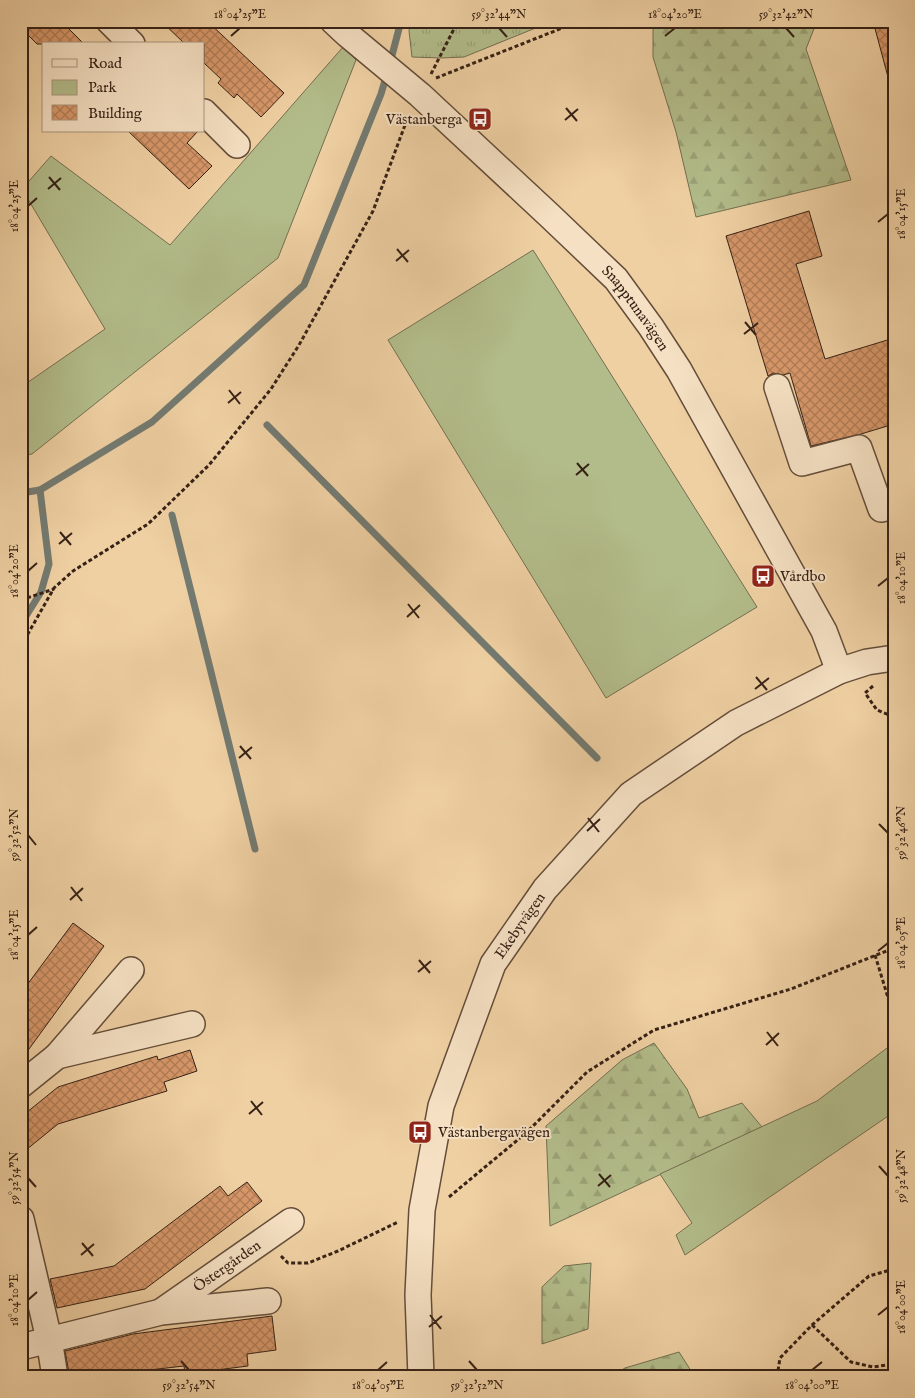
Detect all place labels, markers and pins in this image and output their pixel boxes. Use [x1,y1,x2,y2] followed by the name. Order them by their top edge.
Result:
[467,106,493,132] bus stop icon: Västanberga
[385,110,463,129] place label: Västanberga
[750,563,776,589] bus stop icon: Vårdbo
[779,567,826,586] place label: Vårdbo
[407,1119,433,1145] bus stop icon: Västanbergavägen
[437,1123,550,1142] place label: Västanbergavägen

